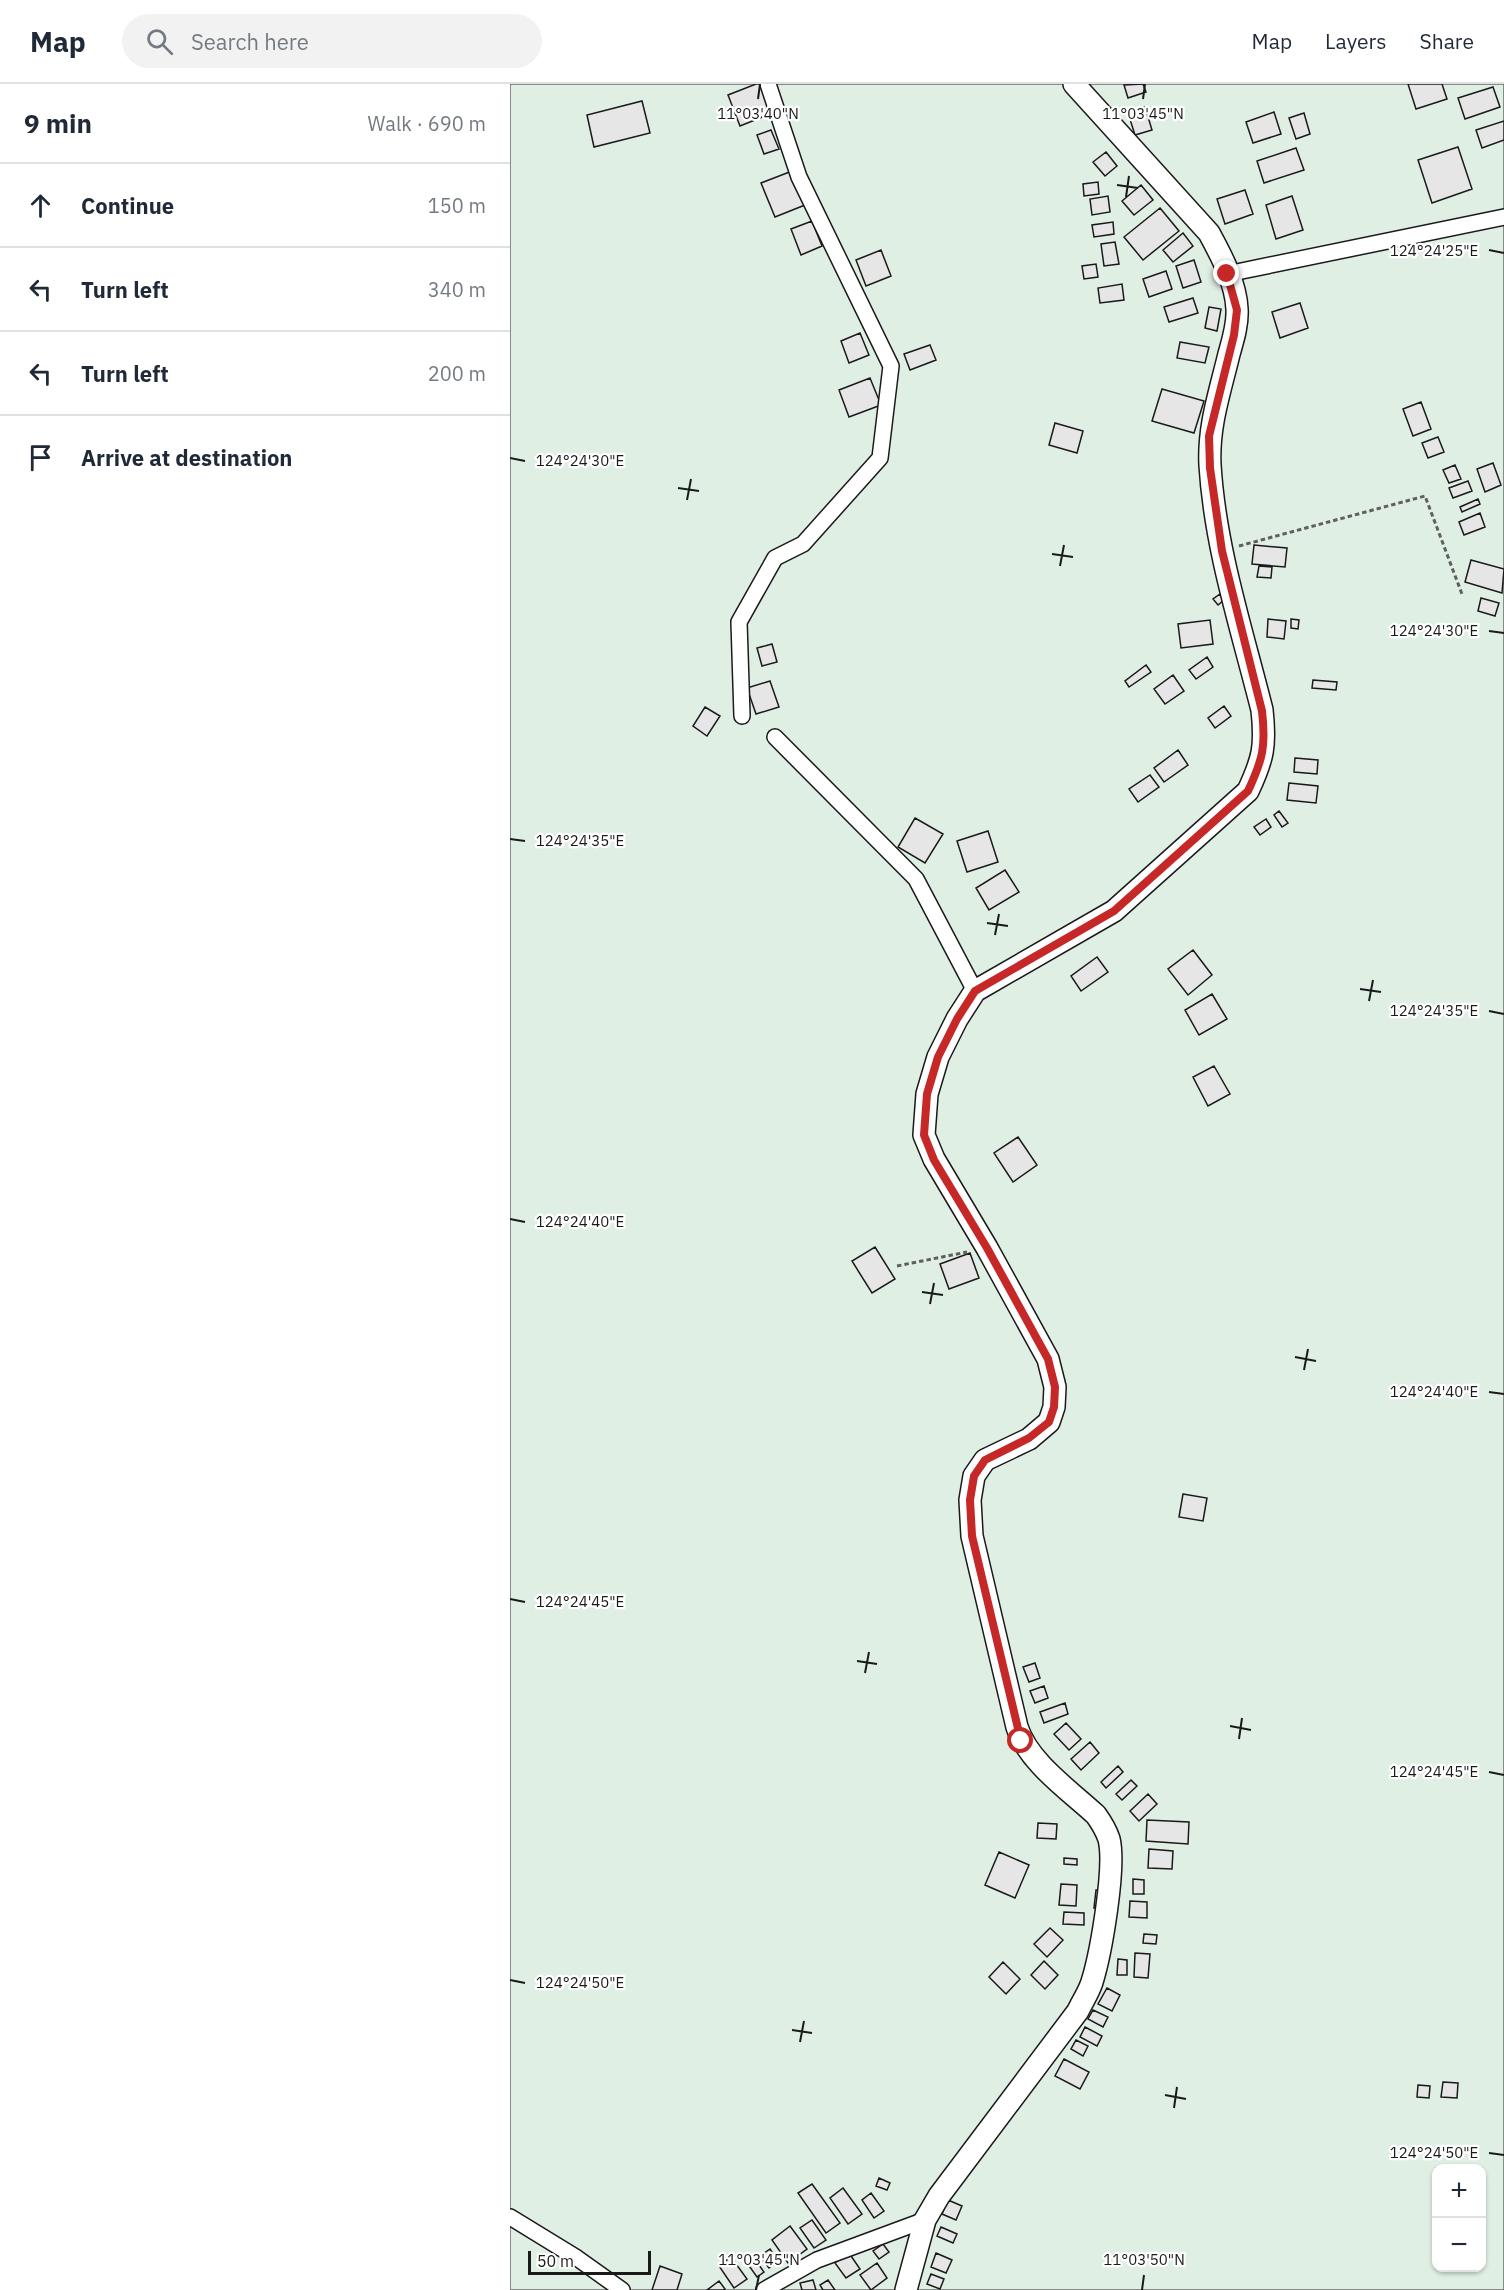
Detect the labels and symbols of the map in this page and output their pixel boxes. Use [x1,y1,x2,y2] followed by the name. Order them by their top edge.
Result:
[717,104,799,123] text: 11°03'40"N
[1102,104,1184,123] text: 11°03'45"N
[1390,241,1478,260] text: 124°24'25"E
[1213,260,1239,286] route end
[536,451,624,470] text: 124°24'30"E
[1390,621,1478,640] text: 124°24'30"E
[536,831,624,850] text: 124°24'35"E
[1390,1001,1478,1020] text: 124°24'35"E
[536,1212,624,1231] text: 124°24'40"E
[1390,1382,1478,1401] text: 124°24'40"E
[536,1592,624,1611] text: 124°24'45"E
[1007,1727,1033,1753] route start
[1390,1762,1478,1781] text: 124°24'45"E
[536,1973,624,1992] text: 124°24'50"E
[1390,2143,1478,2162] text: 124°24'50"E
[528,2248,651,2276] scale bar
[718,2250,800,2269] text: 11°03'45"N
[1103,2250,1185,2269] text: 11°03'50"N

